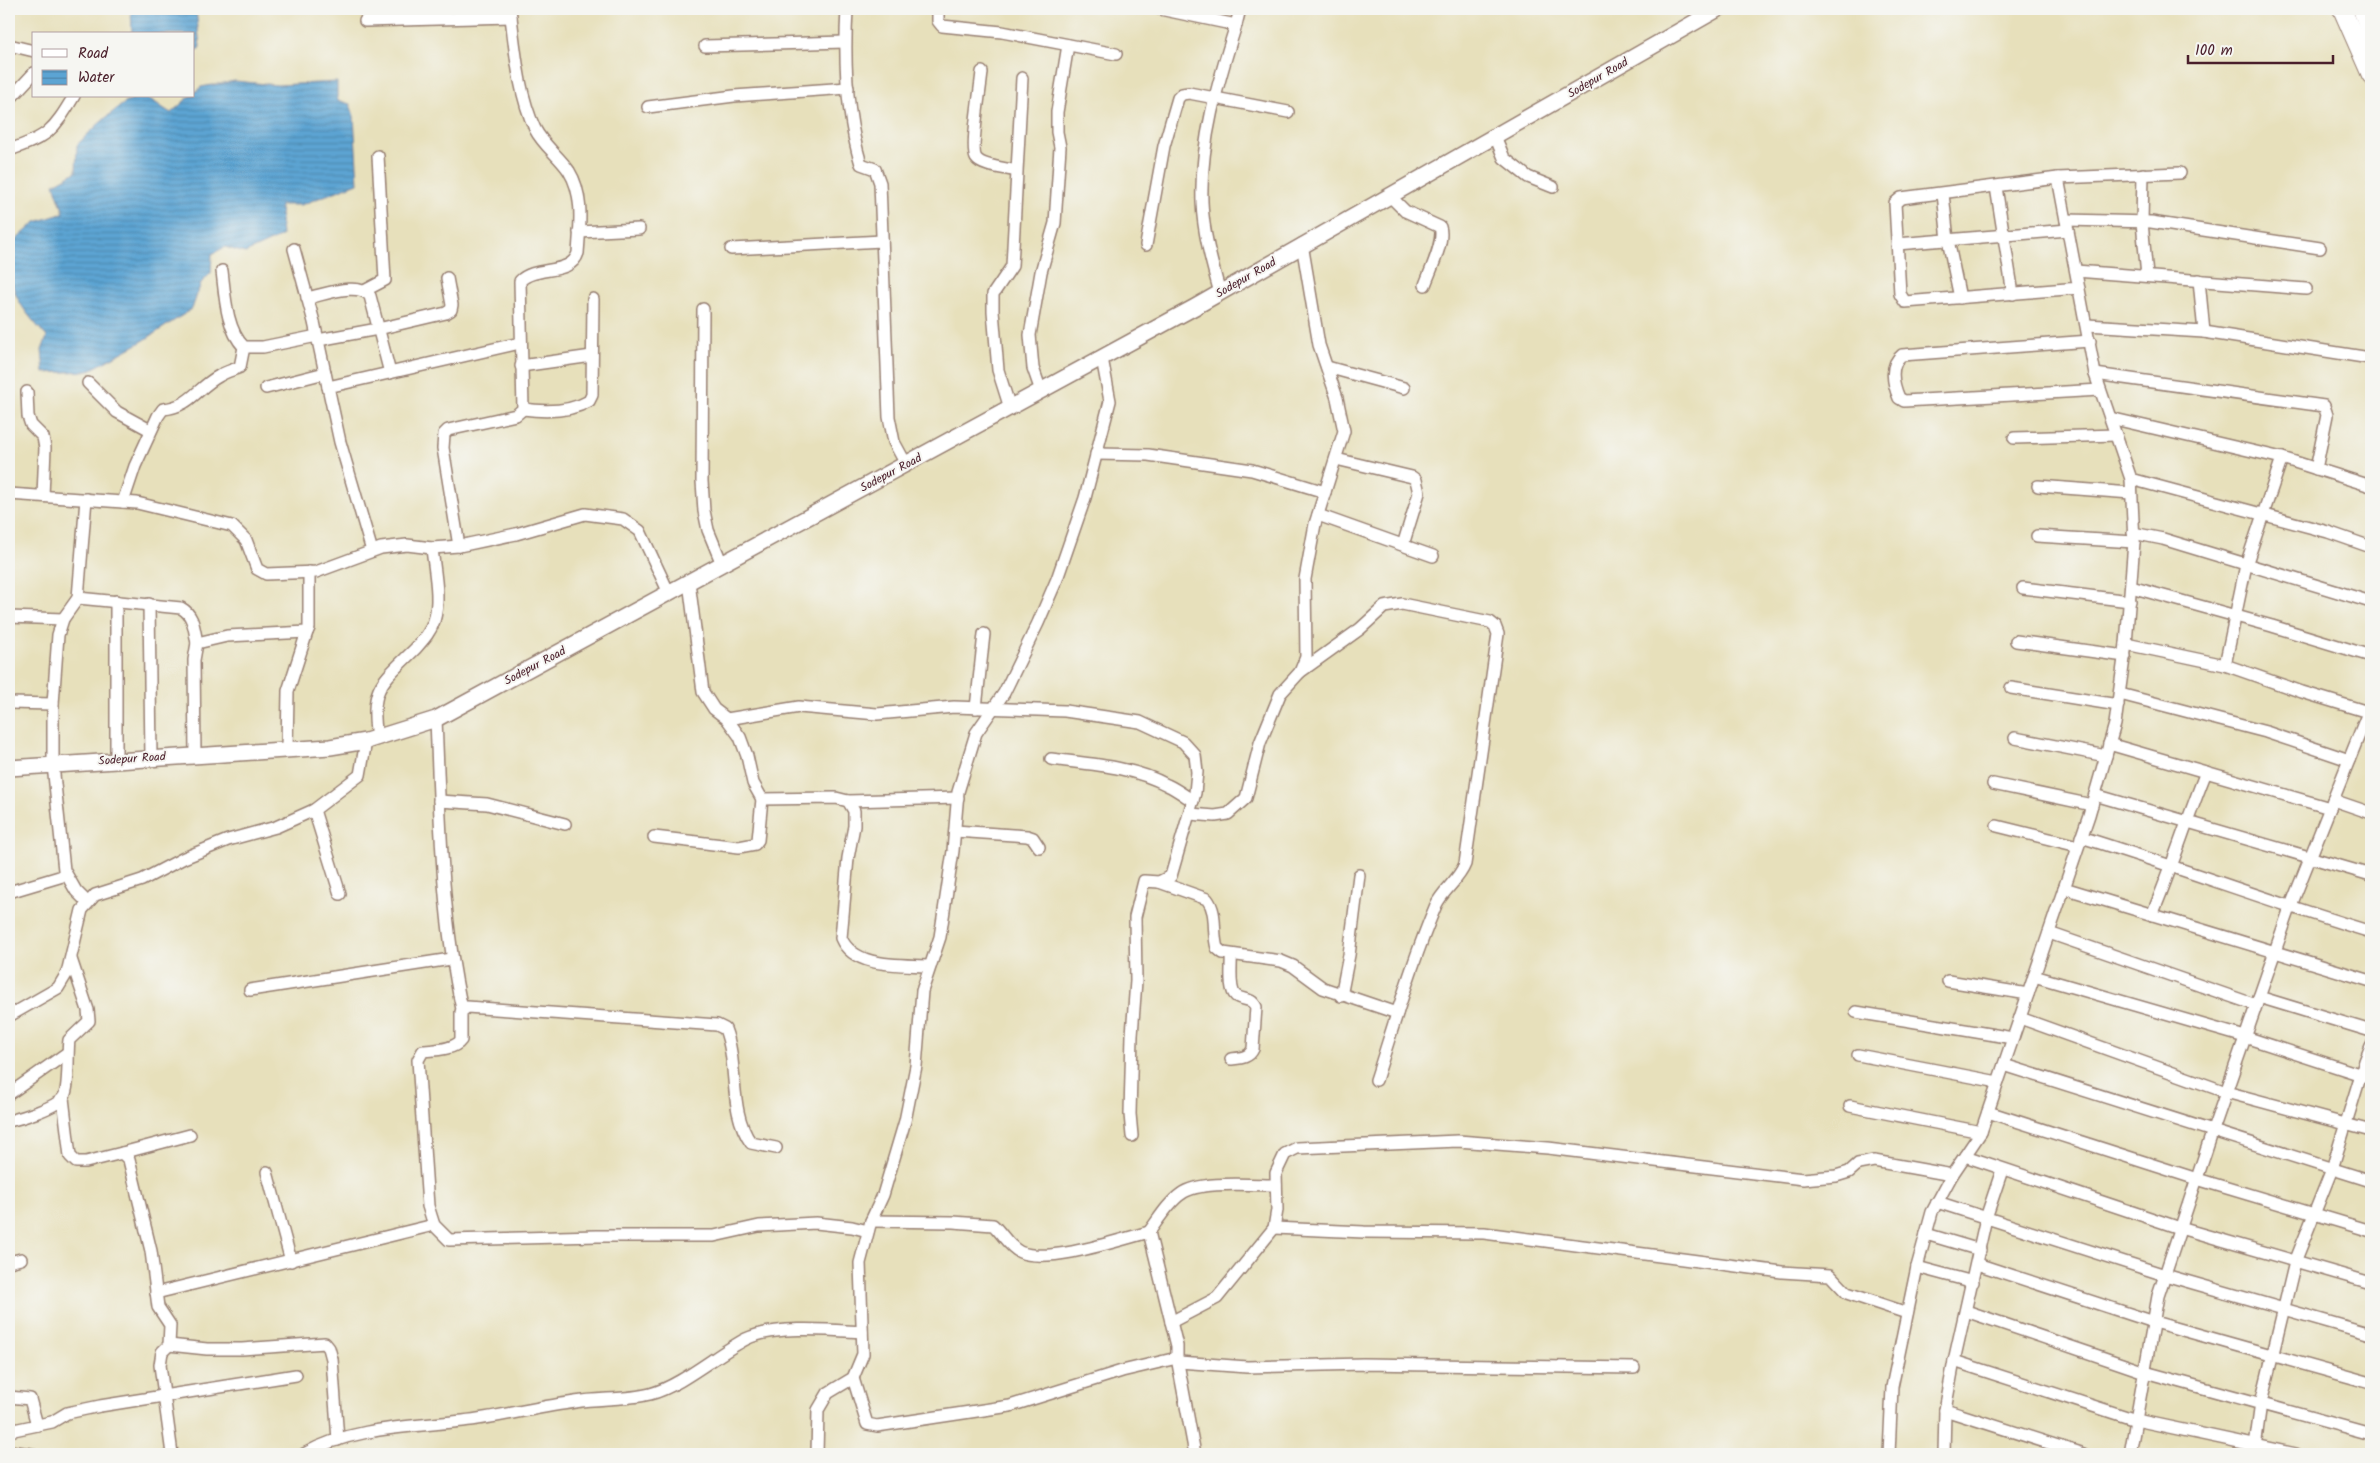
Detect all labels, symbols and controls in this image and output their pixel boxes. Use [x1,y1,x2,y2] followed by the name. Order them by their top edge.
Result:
[32,32,195,98] legend
[2188,32,2332,64] scale bar
[2195,39,2233,63] text: 100 m
[78,42,109,66] text: Road
[1564,52,1633,103] street label: Sodepur Road
[78,66,115,90] text: Water
[1212,252,1281,303] street label: Sodepur Road
[857,448,926,497] street label: Sodepur Road
[501,641,570,690] street label: Sodepur Road
[98,747,167,771] street label: Sodepur Road

